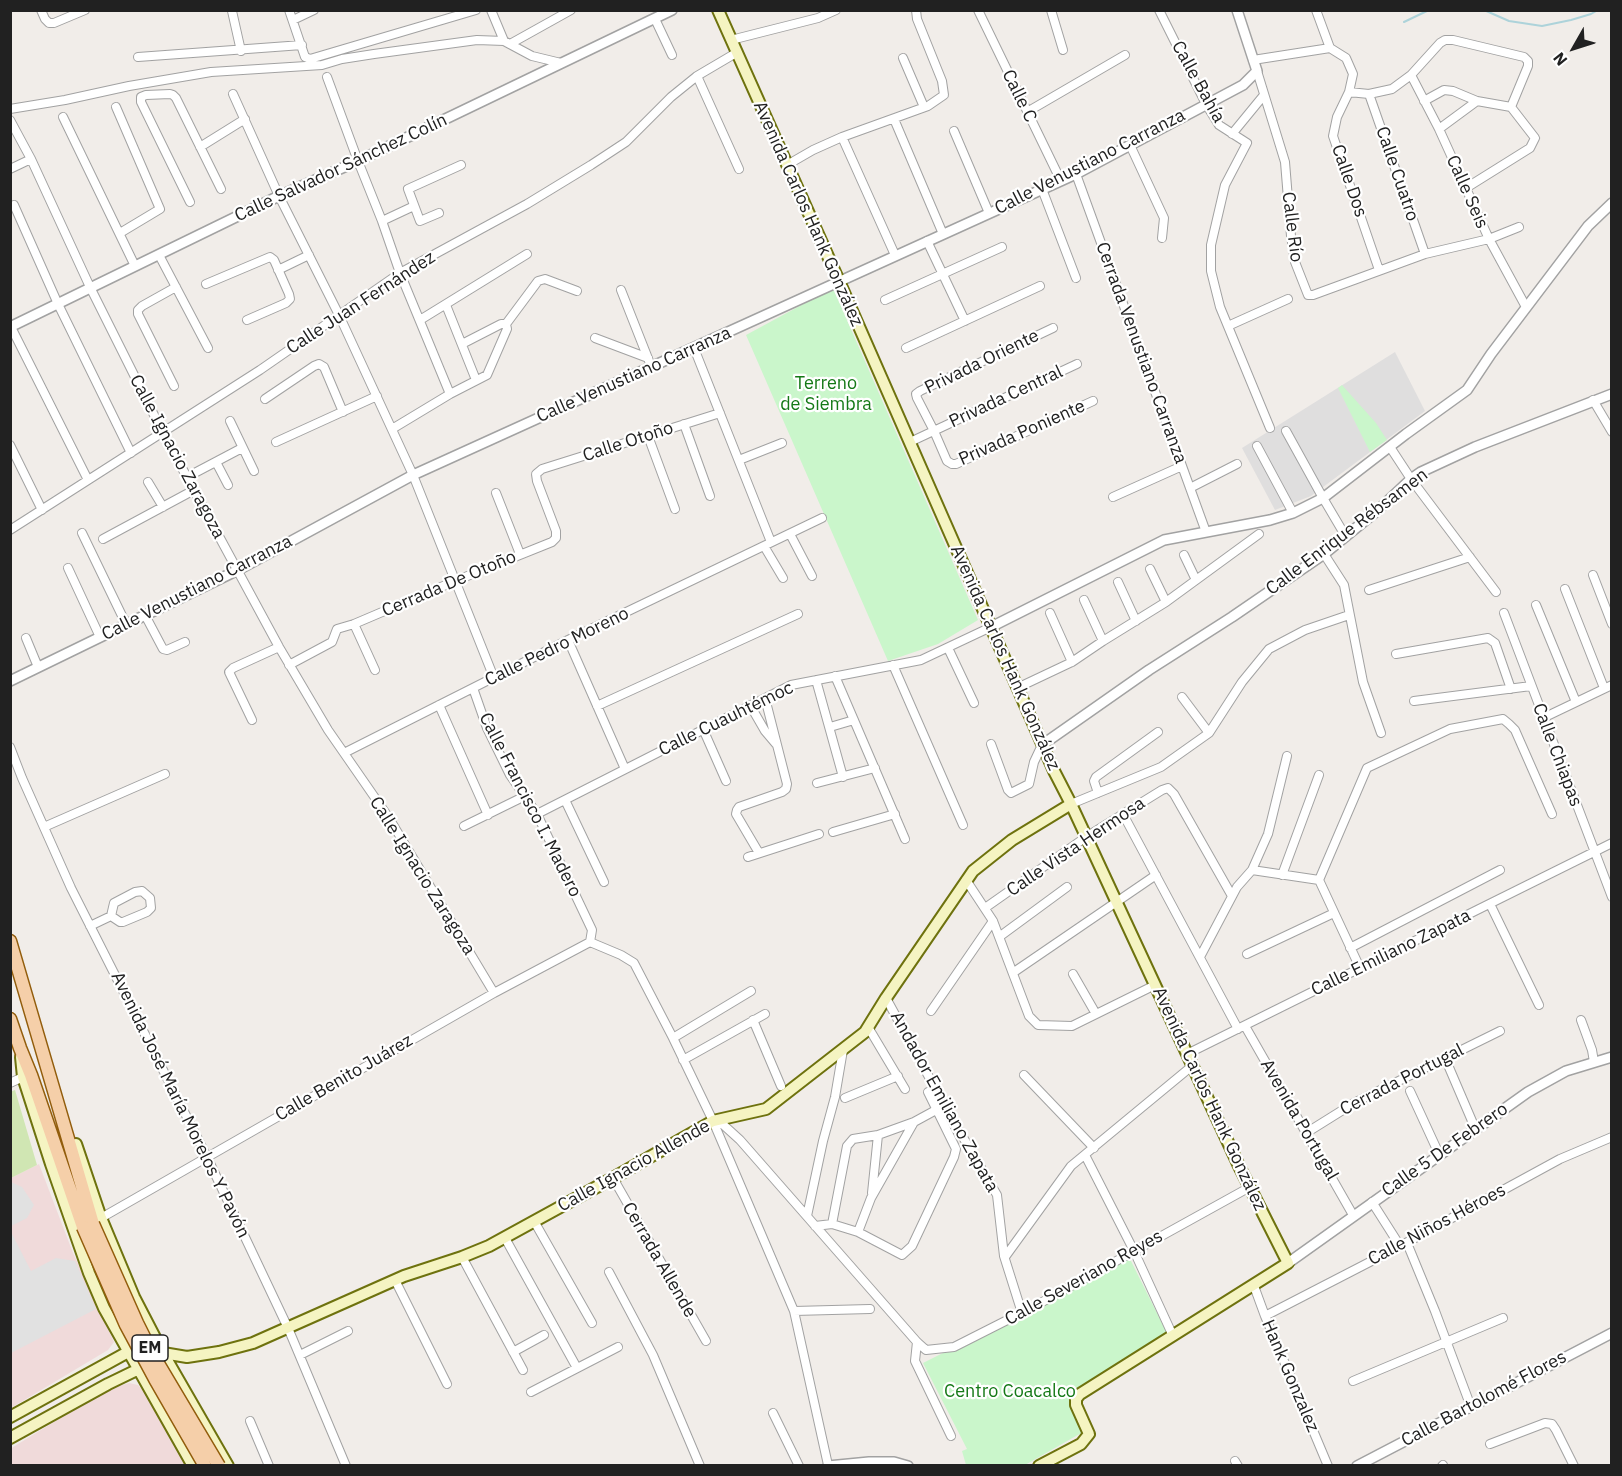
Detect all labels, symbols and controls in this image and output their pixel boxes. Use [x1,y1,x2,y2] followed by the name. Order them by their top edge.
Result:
[1544,18,1604,78] north arrow
[1167,37,1229,127] street label: Calle Bahía
[1549,49,1571,70] text: N
[997,66,1041,126] street label: Calle C
[748,98,868,330] street label: Avenida Carlos Hank González
[991,105,1189,219] street label: Calle Venustiano Carranza
[231,109,451,227] street label: Calle Salvador Sánchez Colín
[1371,124,1423,224] street label: Calle Cuatro
[1326,142,1372,220] street label: Calle Dos
[1441,152,1493,232] street label: Calle Seis
[1277,191,1307,263] street label: Calle Río
[1091,239,1191,467] street label: Cerrada Venustiano Carranza
[283,247,439,359] street label: Calle Juan Fernández
[533,322,735,428] street label: Calle Venustiano Carranza
[921,325,1043,399] street label: Privada Oriente
[946,361,1066,433] street label: Privada Central
[125,371,229,543] street label: Calle Ignacio Zaragoza
[780,373,872,416] park label: Terreno de Siembra
[955,395,1089,471] street label: Privada Poniente
[580,417,676,467] street label: Calle Otoño
[1262,464,1432,600] street label: Calle Enrique Rébsamen
[98,531,296,645] street label: Calle Venustiano Carranza
[945,542,1065,774] street label: Avenida Carlos Hank González
[379,546,519,622] street label: Cerrada De Otoño
[481,603,633,691] street label: Calle Pedro Moreno
[655,677,797,761] street label: Calle Cuauhtémoc
[1527,700,1587,810] street label: Calle Chiapas
[474,709,586,901] street label: Calle Francisco I. Madero
[364,793,480,959] street label: Calle Ignacio Zaragoza
[1003,793,1149,901] street label: Calle Vista Hermosa
[1308,905,1474,1001] street label: Calle Emiliano Zapata
[106,968,254,1242] street label: Avenida José María Morelos Y Pavón
[1148,984,1270,1214] street label: Avenida Carlos Hank González
[885,1008,1003,1196] street label: Andador Emiliano Zapata
[271,1030,417,1126] street label: Calle Benito Juárez
[1337,1040,1467,1120] street label: Cerrada Portugal
[1255,1055,1343,1185] street label: Avenida Portugal
[1378,1098,1512,1202] street label: Calle 5 De Febrero
[554,1115,714,1217] street label: Calle Ignacio Allende
[1364,1180,1510,1270] street label: Calle Niños Héroes
[617,1198,701,1322] street label: Cerrada Allende
[1001,1226,1167,1330] street label: Calle Severiano Reyes
[1257,1316,1323,1436] street label: Hank Gonzalez
[132,1335,168,1361] road number: EM
[1398,1346,1570,1452] street label: Calle Bartolomé Flores
[944,1381,1076,1403] park label: Centro Coacalco

